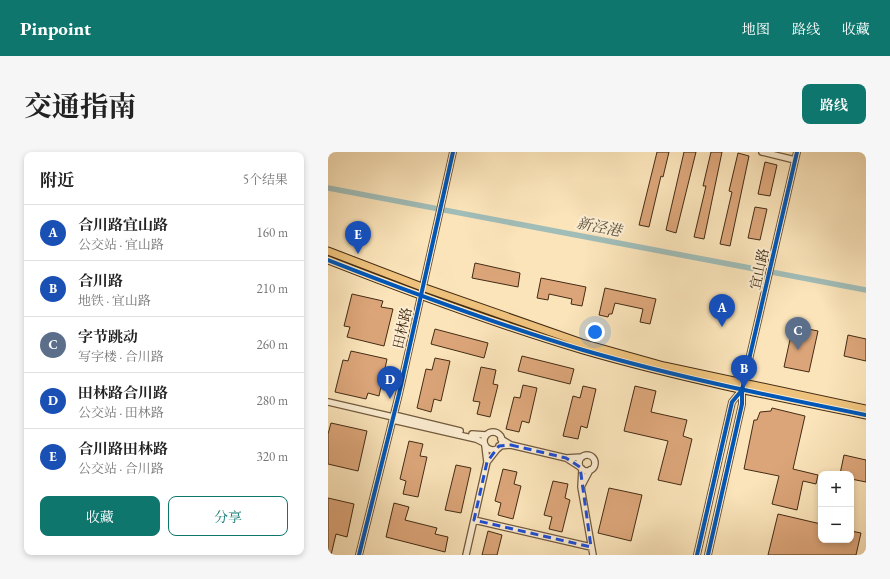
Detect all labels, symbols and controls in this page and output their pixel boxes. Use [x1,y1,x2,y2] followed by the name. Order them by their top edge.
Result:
[20,16,91,41] text: Pinpoint
[742,20,770,38] text: 地图
[792,20,820,38] text: 路线
[842,20,870,38] text: 收藏
[802,84,866,124] button: 路线
[24,88,136,124] text: 交通指南
[40,169,74,191] text: 附近
[243,171,288,188] text: 5个结果
[575,213,625,241] water label: 新泾港
[78,215,168,234] text: 合川路宜山路
[345,221,371,254] pin: E
[48,224,58,241] text: A
[257,224,288,241] text: 160 m
[78,236,164,253] text: 公交站 · 宜山路
[746,247,772,291] street label: 宜山路
[78,271,123,290] text: 合川路
[49,280,57,297] text: B
[257,280,288,297] text: 210 m
[78,292,151,309] text: 地铁 · 宜山路
[709,294,735,327] pin: A
[389,306,415,350] street label: 田林路
[785,317,811,350] pin: C
[585,322,605,342] your location
[78,327,138,346] text: 字节跳动
[48,336,58,353] text: C
[257,336,288,353] text: 260 m
[78,348,164,365] text: 写字楼 · 合川路
[731,355,757,388] pin: B
[377,366,403,399] pin: D
[78,383,168,402] text: 田林路合川路
[48,392,58,409] text: D
[257,392,288,409] text: 280 m
[78,404,164,421] text: 公交站 · 田林路
[78,439,168,458] text: 合川路田林路
[49,448,57,465] text: E
[257,448,288,465] text: 320 m
[78,460,164,477] text: 公交站 · 合川路
[818,471,854,543] map controls
[818,471,854,507] button: +
[40,496,160,536] button: 收藏
[168,496,288,536] button: 分享
[818,507,854,543] button: −

